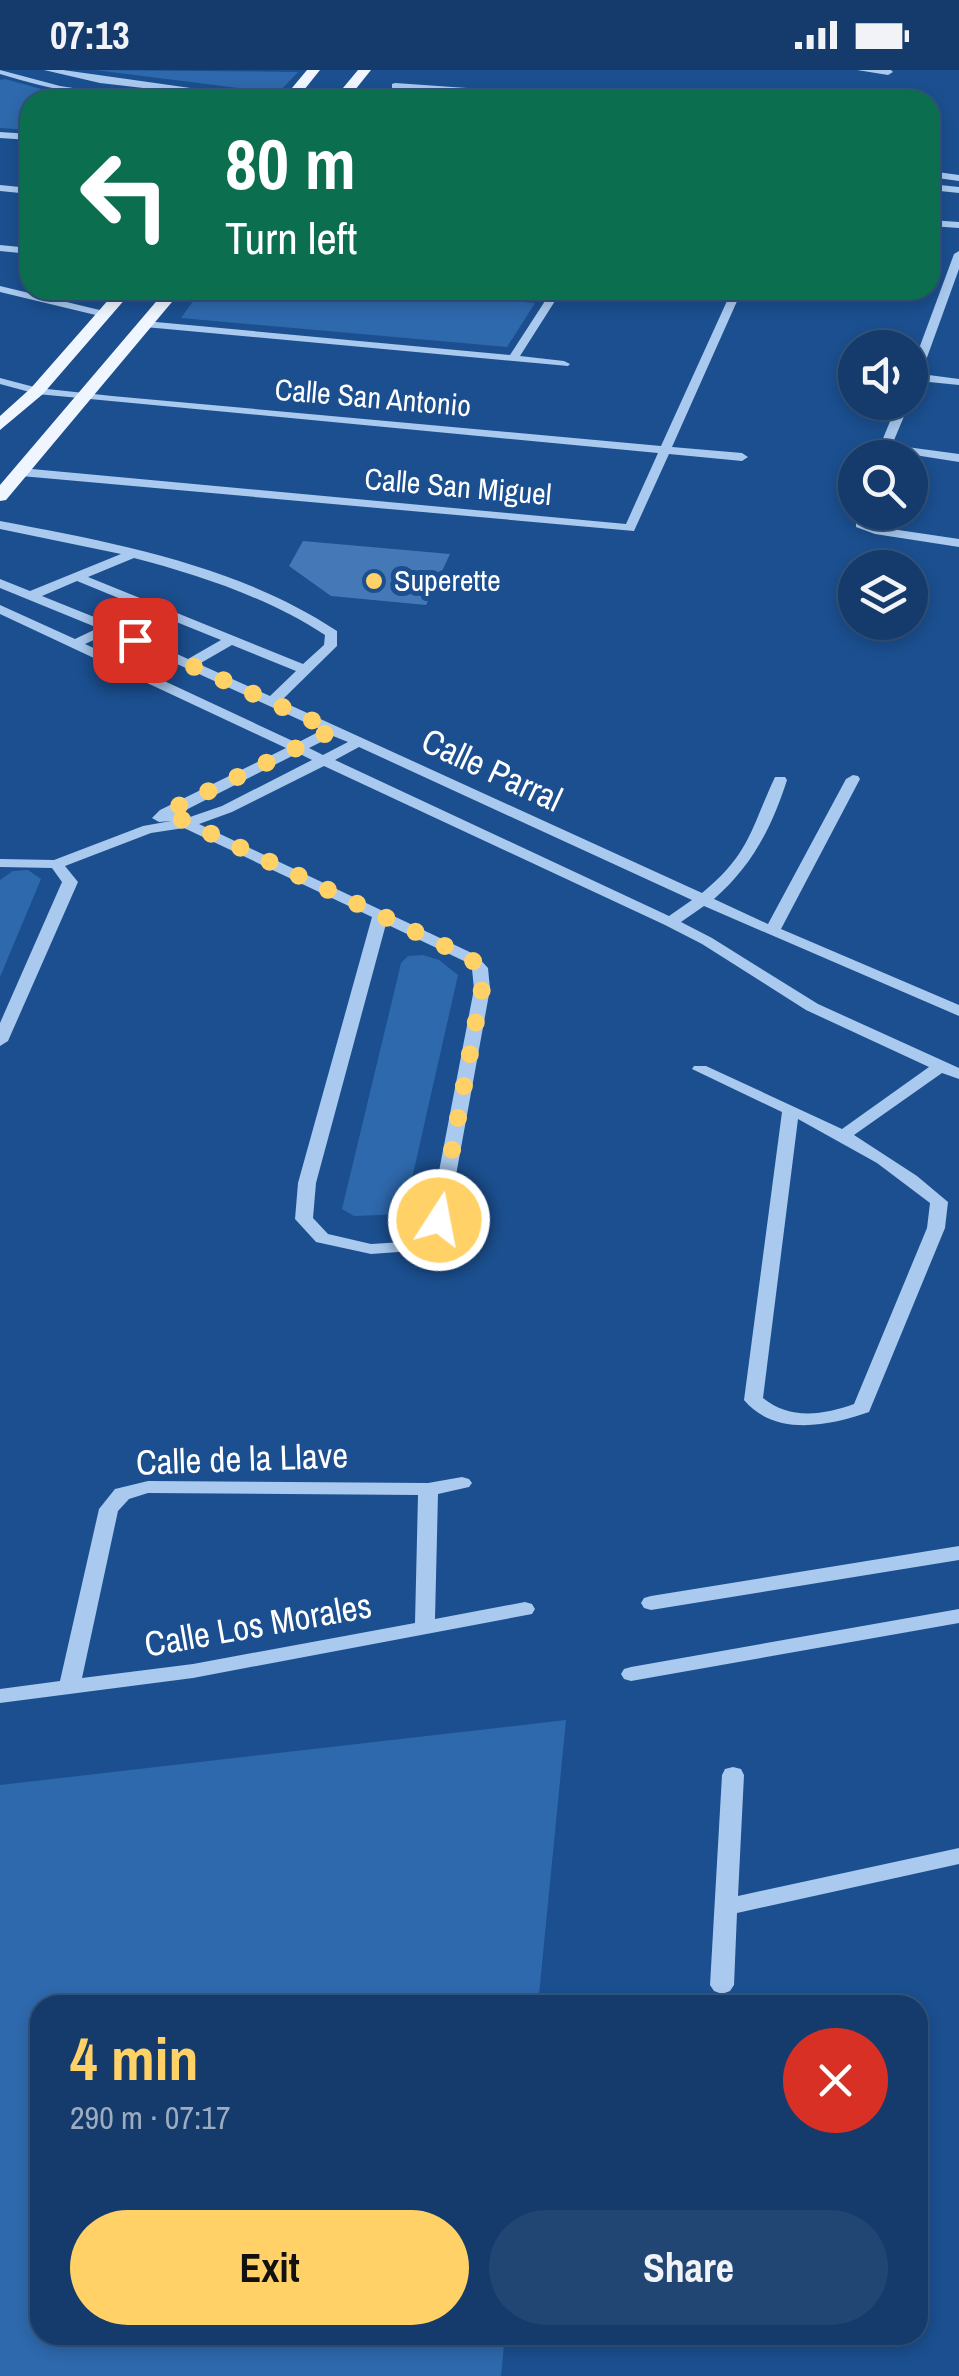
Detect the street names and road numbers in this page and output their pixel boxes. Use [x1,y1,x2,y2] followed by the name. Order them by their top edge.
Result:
[273,368,473,426] street label: Calle San Antonio
[363,458,553,514] street label: Calle San Miguel
[414,717,570,823] street label: Calle Parral
[135,1431,349,1486] street label: Calle de la Llave
[141,1581,375,1668] street label: Calle Los Morales

